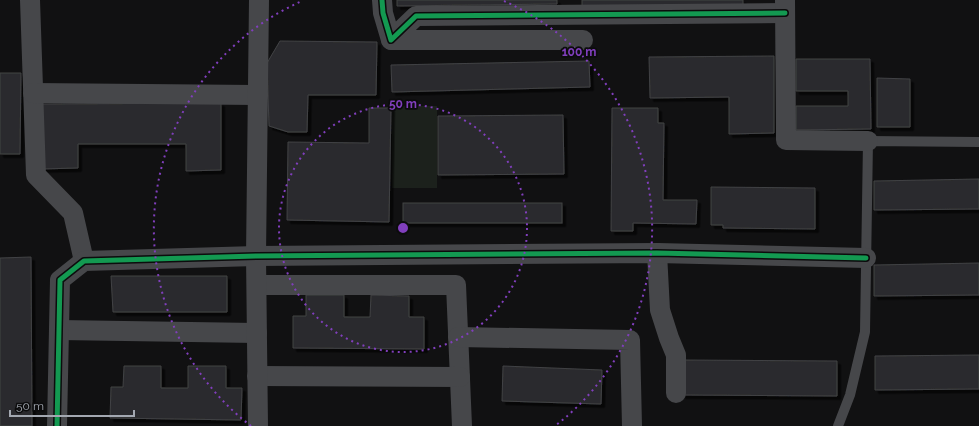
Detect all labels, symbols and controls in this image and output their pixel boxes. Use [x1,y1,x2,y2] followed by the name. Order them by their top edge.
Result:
[562,45,596,59] text: 100 m
[389,97,417,111] text: 50 m
[396,221,410,235] centre of rings
[10,392,134,418] scale bar
[16,399,44,413] text: 50 m

